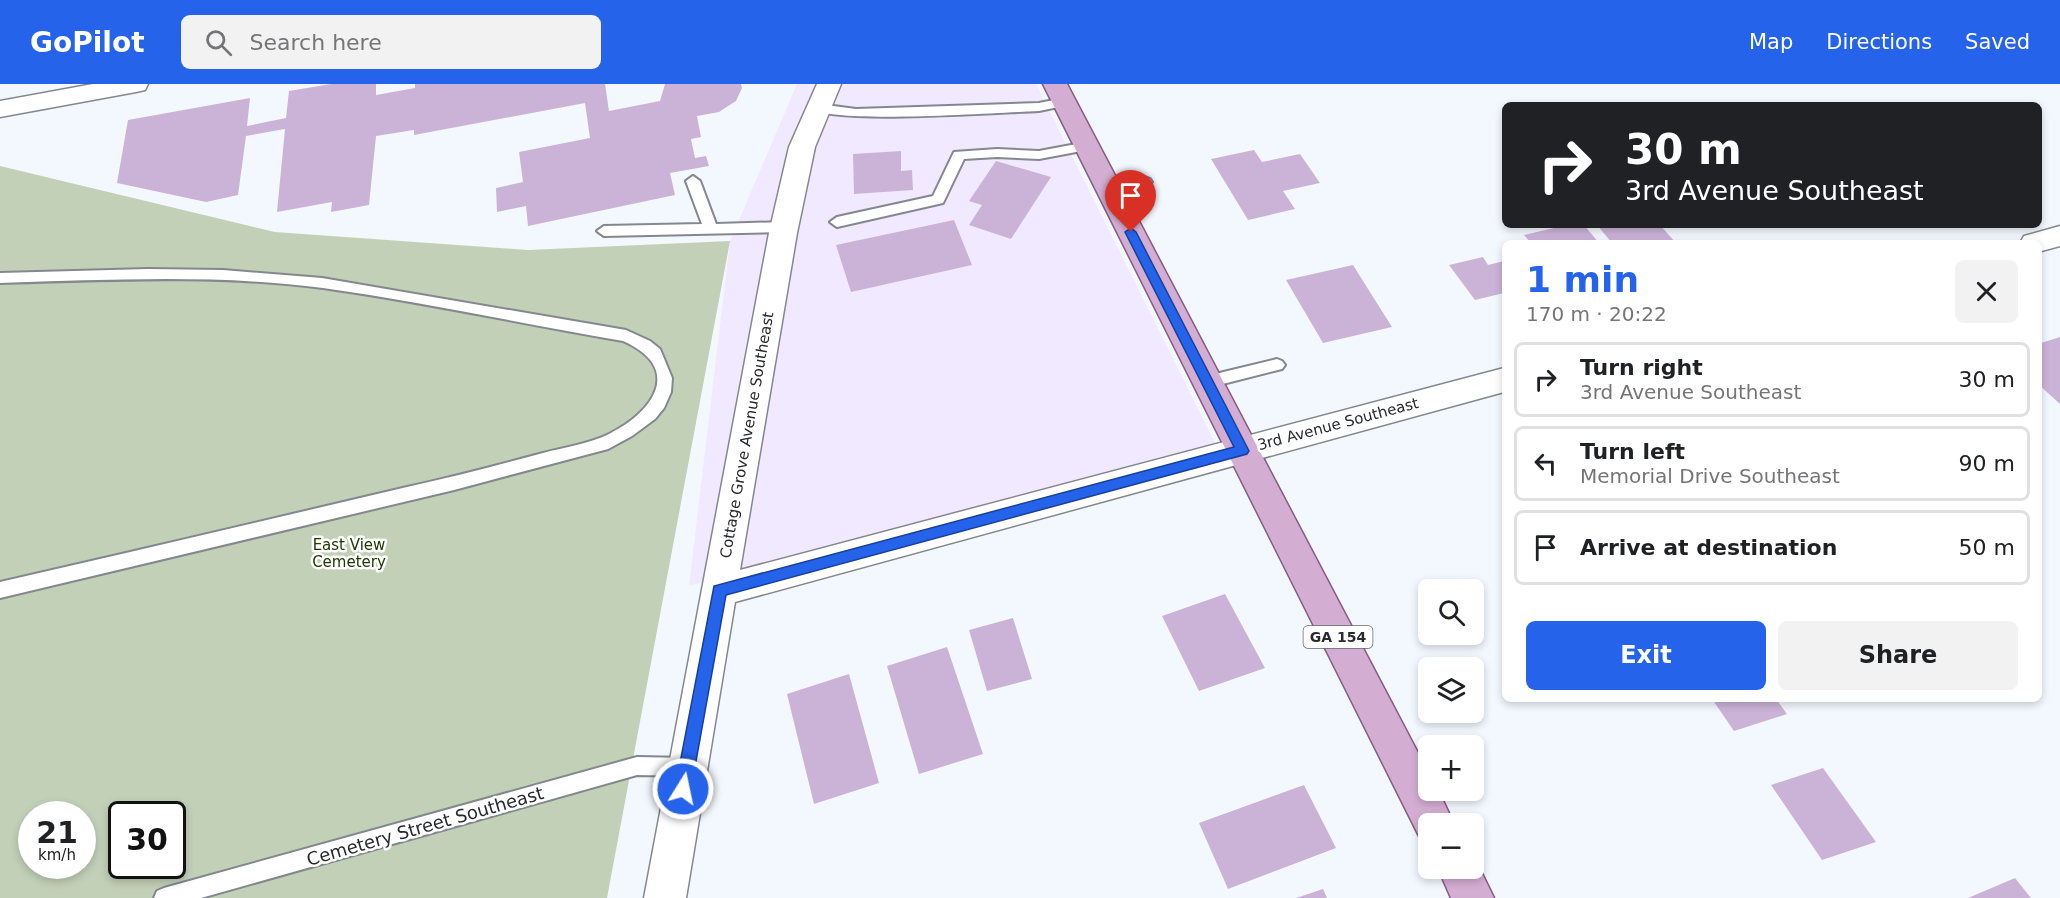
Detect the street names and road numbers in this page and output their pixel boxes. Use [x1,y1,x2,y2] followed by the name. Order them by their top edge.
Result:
[716,310,778,560] street label: Cottage Grove Avenue Southeast
[1256,394,1421,454] street label: 3rd Avenue Southeast
[1304,626,1372,648] road number: GA 154
[304,782,546,870] street label: Cemetery Street Southeast

